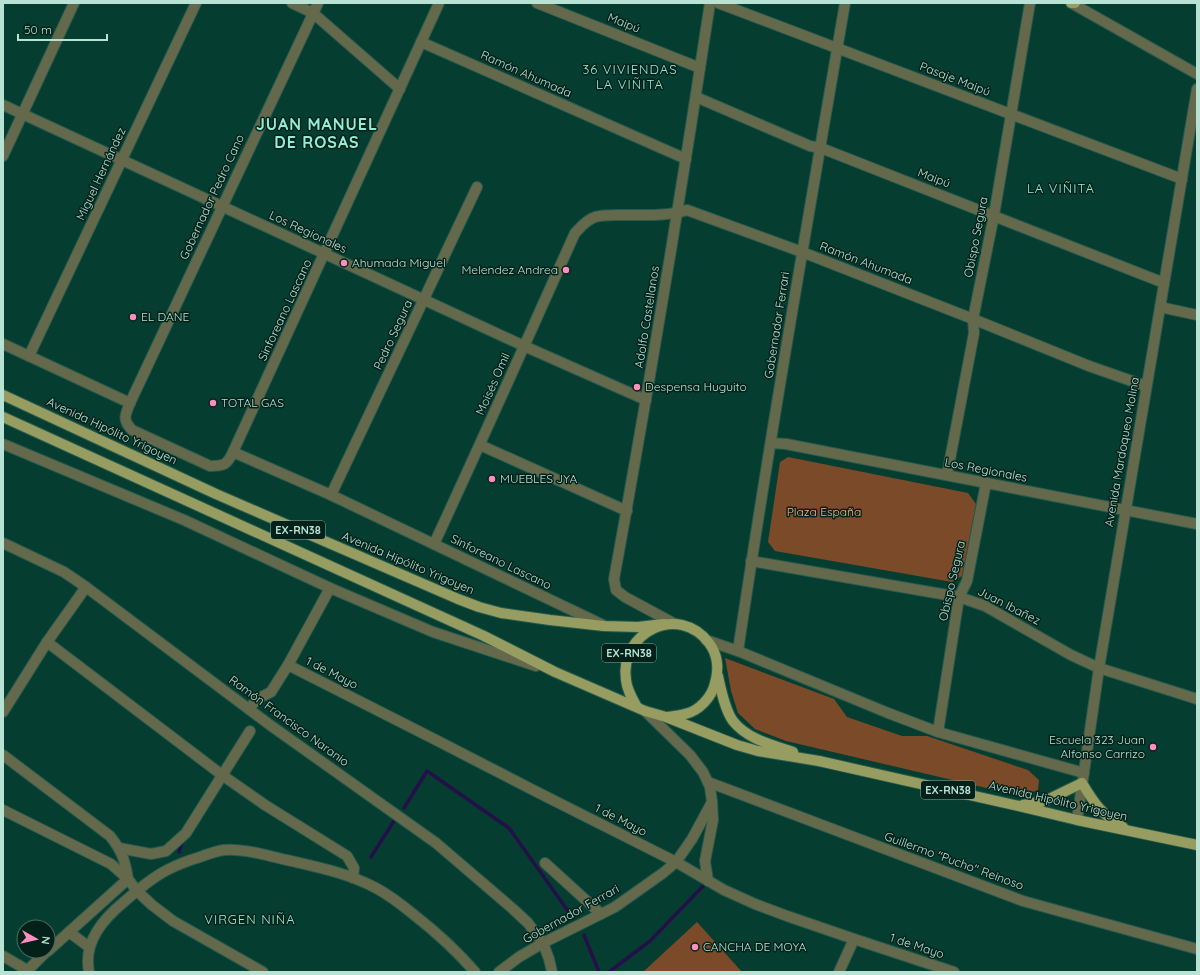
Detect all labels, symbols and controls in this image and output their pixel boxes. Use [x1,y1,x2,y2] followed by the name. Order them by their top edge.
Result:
[606,9,643,36] street label: Maipú
[18,16,107,42] scale bar
[24,22,52,37] text: 50 m
[478,47,574,100] street label: Ramón Ahumada
[918,58,993,99] street label: Pasaje Maipú
[583,61,678,92] district label: 36 VIVIENDAS LA VIÑITA
[256,114,378,152] district label: JUAN MANUEL DE ROSAS
[73,125,129,223] street label: Miguel Hernández
[176,132,247,262] street label: Gobernador Pedro Cano
[916,164,953,191] street label: Maipú
[1027,180,1095,196] district label: LA VIÑITA
[960,195,991,279] street label: Obispo Segura
[267,207,350,256] street label: Los Regionales
[818,238,915,287] street label: Ramón Ahumada
[352,255,446,270] place label: Ahumada Miguel
[254,257,315,363] street label: Sinforeano Lascano
[339,258,349,268] marker: Ahumada Miguel
[461,262,558,277] place label: Melendez Andrea
[631,264,662,369] street label: Adolfo Castellanos
[561,265,571,275] marker: Melendez Andrea
[761,270,792,379] street label: Gobernador Ferrari
[370,297,415,372] street label: Pedro Segura
[141,309,190,324] place label: EL DANE
[128,312,138,322] marker: EL DANE
[472,350,513,417] street label: Moisés Omil
[1101,376,1142,528] street label: Avenida Mardoqueo Molina
[645,379,747,394] place label: Despensa Huguito
[632,382,642,392] marker: Despensa Huguito
[45,394,180,467] street label: Avenida Hipólito Yrigoyen
[221,395,284,410] place label: TOTAL GAS
[208,398,218,408] marker: TOTAL GAS
[944,454,1029,485] street label: Los Regionales
[500,471,577,486] place label: MUEBLES JYA
[487,474,497,484] marker: MUEBLES JYA
[787,504,861,519] park label: Plaza España
[271,521,325,539] road number: EX-RN38
[340,528,476,597] street label: Avenida Hipólito Yrigoyen
[448,531,554,592] street label: Sinforeano Lascano
[935,539,968,622] street label: Obispo Segura
[975,583,1043,628] street label: Juan Ibañez
[602,644,656,662] road number: EX-RN38
[304,653,361,692] street label: 1 de Mayo
[226,672,352,769] street label: Ramón Francisco Naranio
[1049,732,1145,761] place label: Escuela 323 Juan Alfonso Carrizo
[1148,742,1158,752] marker: Escuela 323 Juan Alfonso Carrizo
[987,777,1129,824] street label: Avenida Hipólito Yrigoyen
[921,781,975,799] road number: EX-RN38
[593,800,650,839] street label: 1 de Mayo
[883,828,1026,893] street label: Guillermo "Pucho" Reinoso
[520,881,622,946] street label: Gobernador Ferrari
[204,911,296,927] district label: VIRGEN NIÑA
[16,919,56,959] north arrow
[888,930,946,961] street label: 1 de Mayo
[38,935,53,945] text: N
[703,939,807,954] place label: CANCHA DE MOYA
[690,942,700,952] marker: CANCHA DE MOYA

